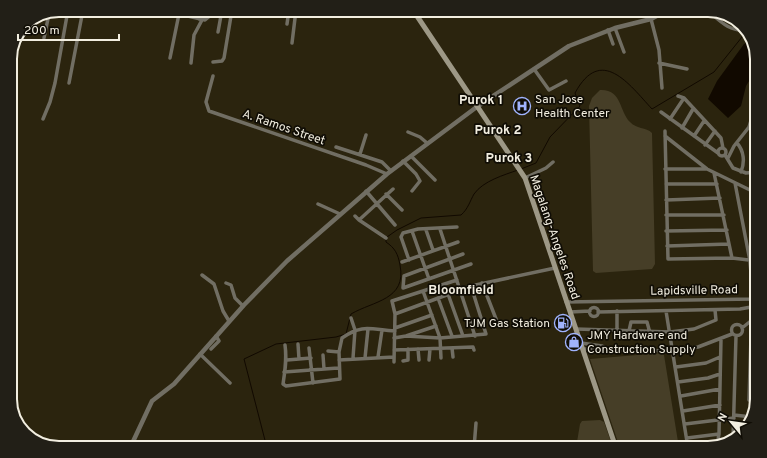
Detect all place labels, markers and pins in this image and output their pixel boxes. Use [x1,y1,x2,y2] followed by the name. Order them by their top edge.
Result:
[535,92,610,122] place label: San Jose Health Center
[512,96,532,116] hospital icon: San Jose Health Center
[553,313,573,333] fuel station icon: TJM Gas Station
[464,316,550,332] place label: TJM Gas Station
[587,328,695,358] place label: JMY Hardware and Construction Supply
[564,332,584,352] shop icon: JMY Hardware and Construction Supply

